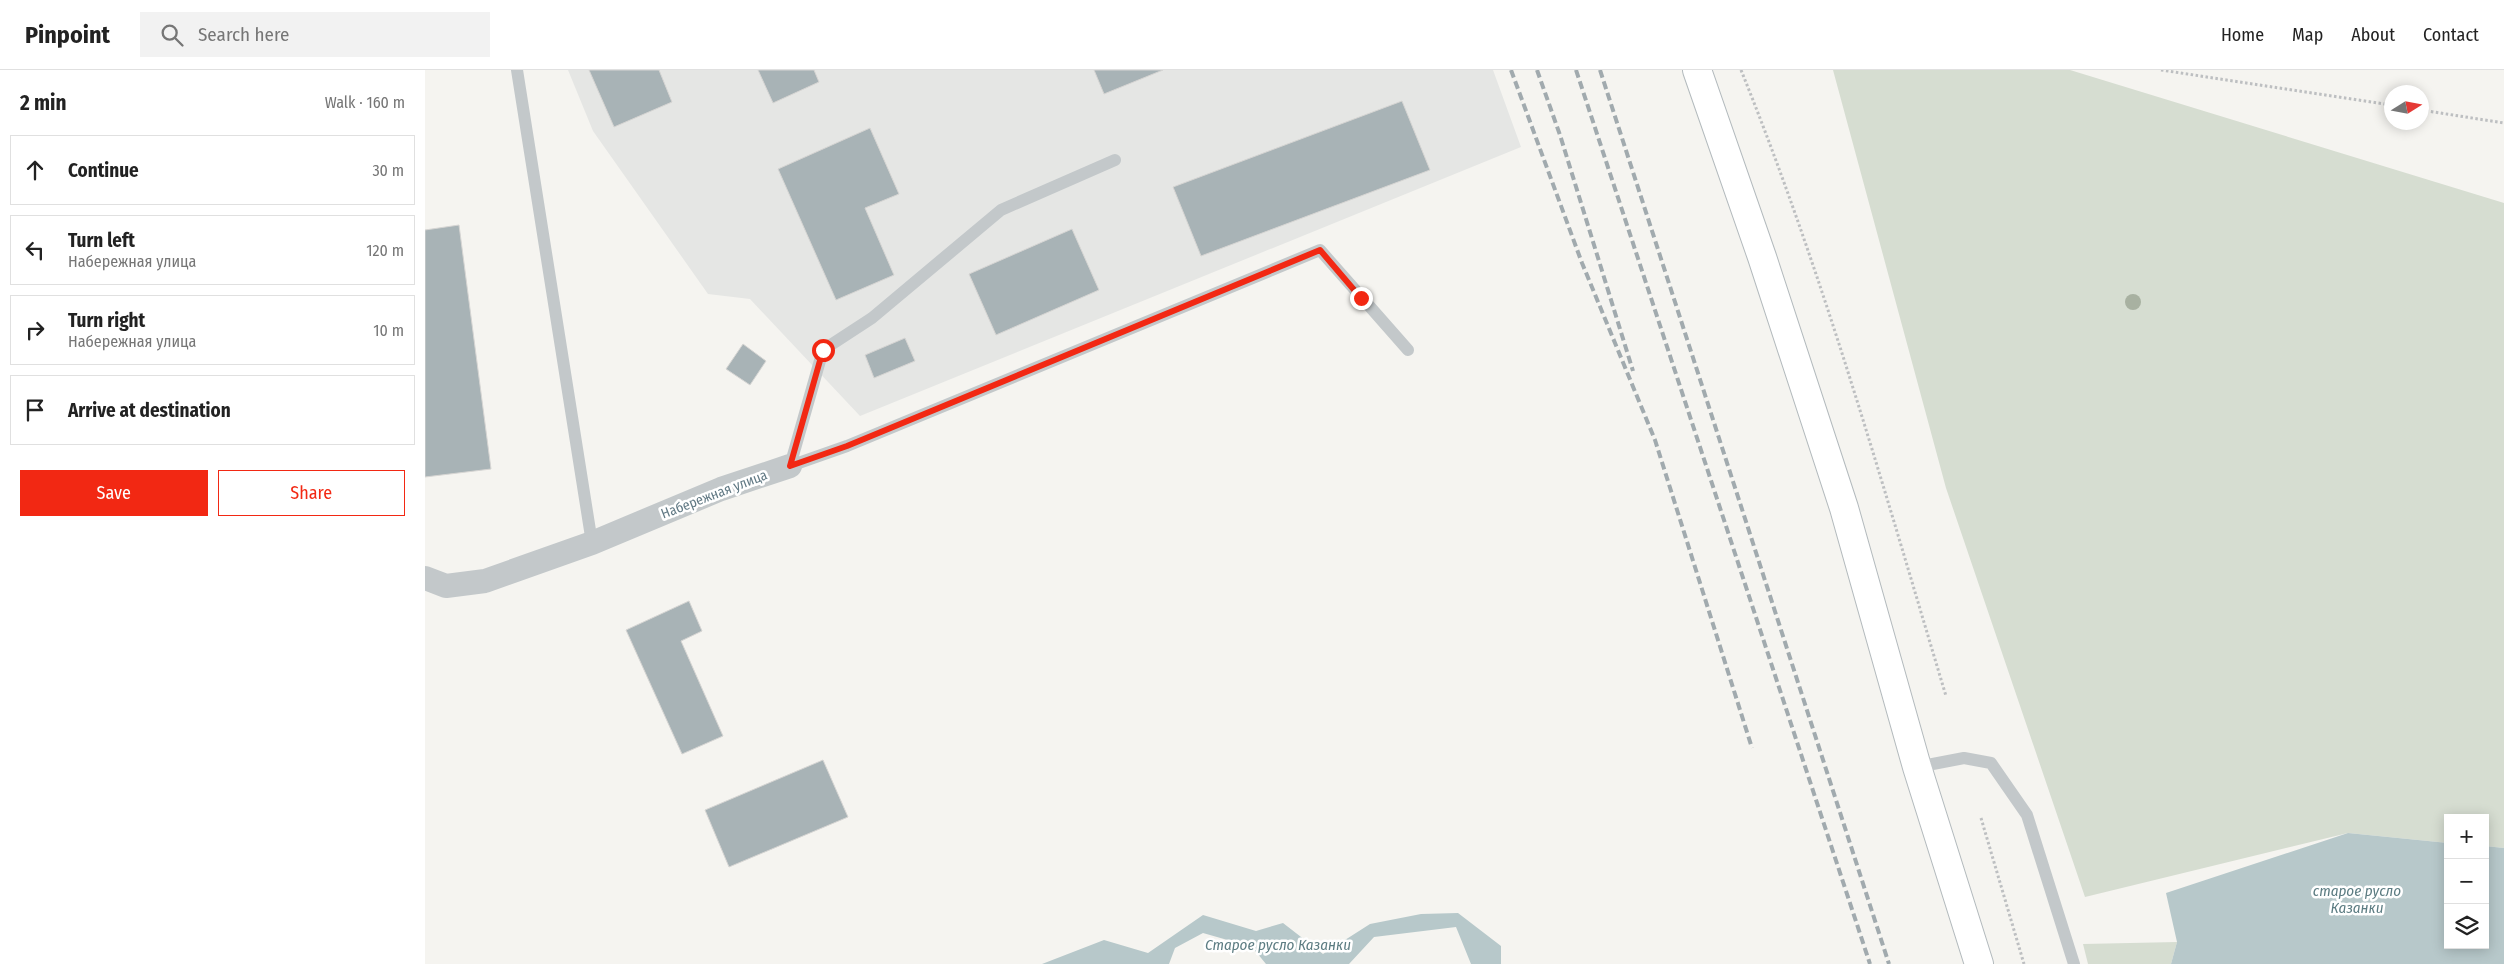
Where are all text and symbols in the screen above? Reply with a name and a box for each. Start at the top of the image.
search box [140,12,490,57]
text: Pinpoint [25,21,110,49]
icon: search [158,21,186,49]
text: Search here [198,23,289,46]
text: Home [2221,24,2264,46]
text: Map [2292,24,2323,46]
text: About [2351,24,2395,46]
text: Contact [2423,24,2479,46]
north arrow [2384,85,2429,130]
text: 2 min [20,90,67,116]
text: Walk · 160 m [325,93,405,112]
icon: ahead [21,156,49,184]
text: Continue [68,159,139,182]
text: 30 m [372,161,404,180]
text: Turn left [68,229,135,252]
icon: left [21,236,49,264]
text: 120 m [366,241,404,260]
text: Набережная улица [68,252,196,271]
route end [1350,287,1373,310]
text: Turn right [68,309,145,332]
icon: right [21,316,49,344]
text: 10 m [373,321,404,340]
text: Набережная улица [68,332,196,351]
route start [812,339,835,362]
icon: arrive [21,396,49,424]
text: Arrive at destination [68,399,231,422]
street label: Набережная улица [659,466,770,523]
button: Save [20,470,208,516]
button: Share [218,470,405,516]
map controls [2444,814,2489,949]
button: + [2444,814,2489,859]
button: − [2444,859,2489,904]
water label: старое русло Казанки [2313,882,2401,917]
button: layers [2444,904,2489,949]
water label: Старое русло Казанки [1205,936,1351,954]

